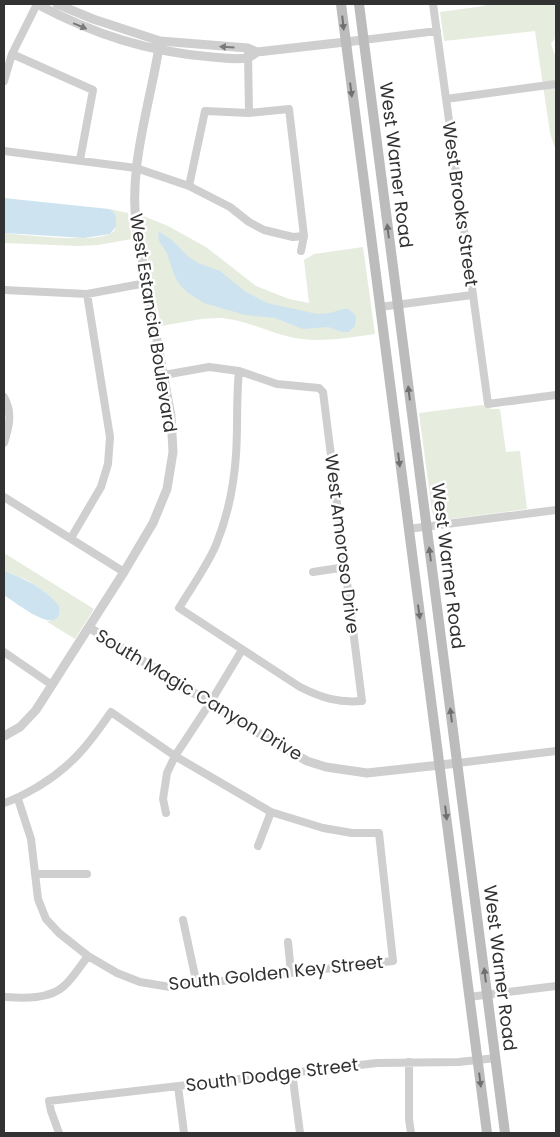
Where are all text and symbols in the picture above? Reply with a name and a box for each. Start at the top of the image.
one-way arrow [339,15,347,31]
one-way arrow [73,22,87,30]
one-way arrow [219,42,235,50]
street label: West Warner Road [374,81,419,249]
one-way arrow [347,82,355,98]
street label: West Brooks Street [437,120,484,288]
street label: West Estancia Boulevard [124,212,183,434]
one-way arrow [384,223,392,239]
one-way arrow [405,384,413,400]
one-way arrow [396,452,404,468]
street label: West Amoroso Drive [319,453,366,635]
street label: West Warner Road [426,482,471,650]
one-way arrow [426,545,434,561]
one-way arrow [416,604,424,620]
street label: South Magic Canyon Drive [91,623,307,766]
one-way arrow [447,706,455,722]
one-way arrow [442,806,450,822]
street label: West Warner Road [478,884,523,1052]
street label: South Golden Key Street [167,949,385,996]
one-way arrow [481,967,489,983]
street label: South Dodge Street [184,1052,360,1097]
one-way arrow [476,1072,484,1088]

